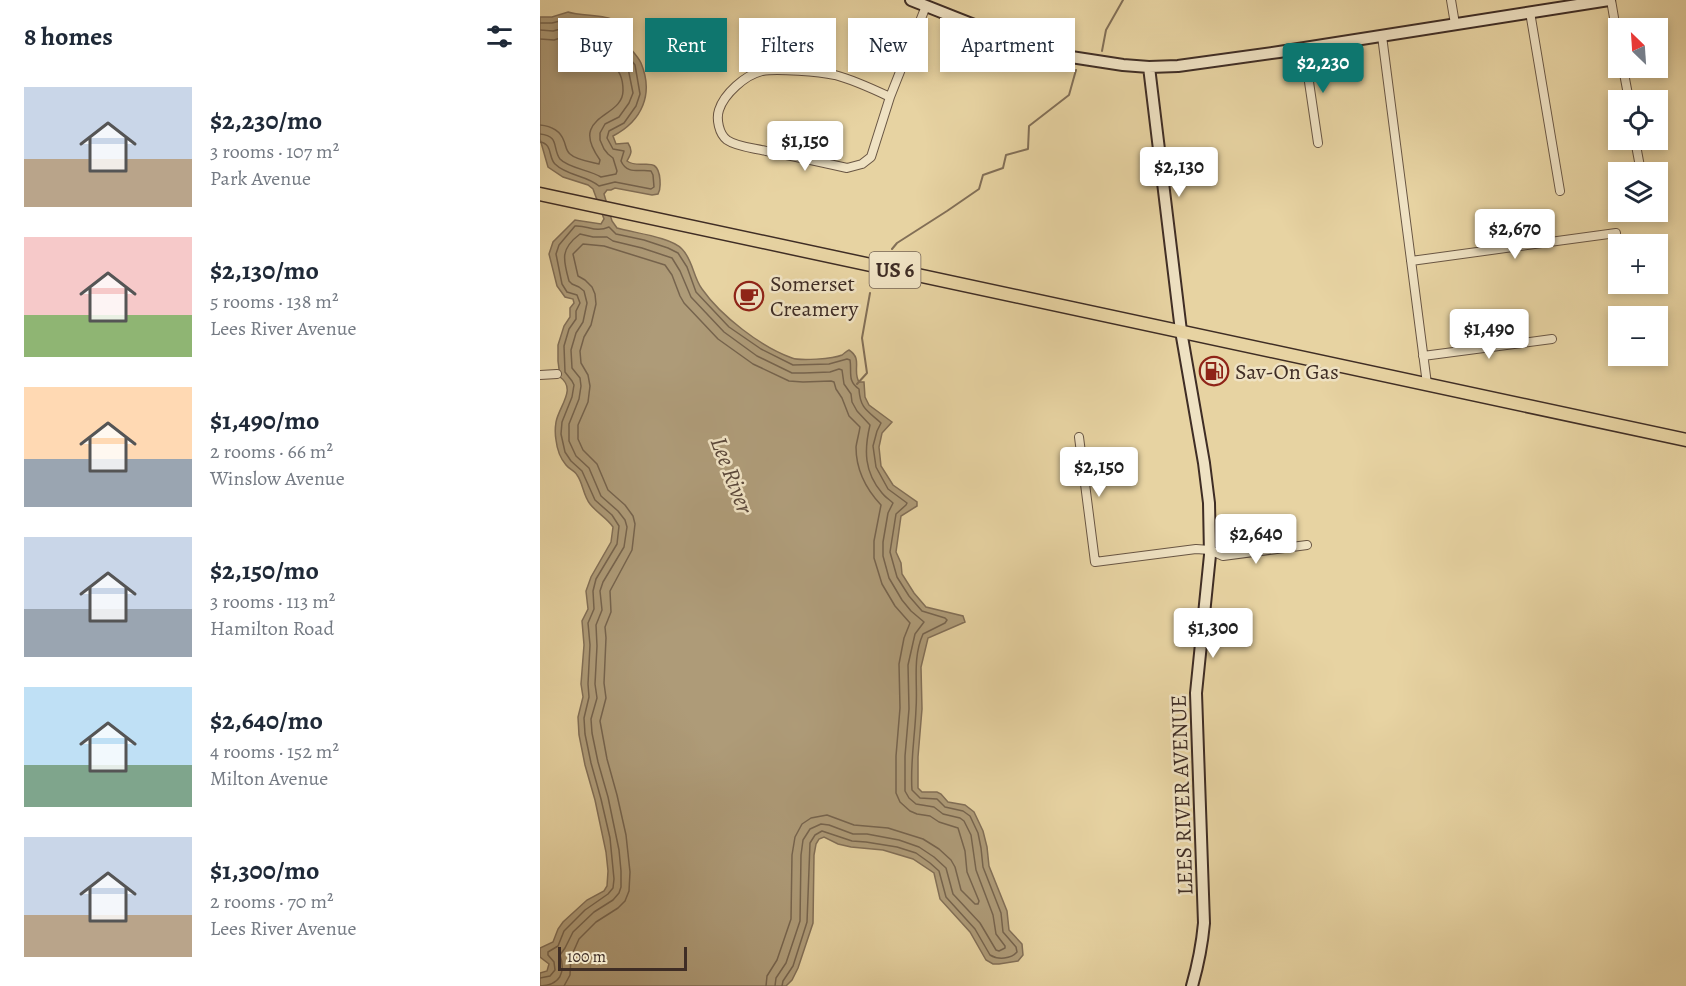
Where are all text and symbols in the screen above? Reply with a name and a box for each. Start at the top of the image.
chip: Buy [558,18,633,72]
chip: Rent [645,18,727,72]
chip: Filters [739,18,836,72]
chip: New [848,18,928,72]
chip: Apartment [940,18,1075,72]
north arrow [1608,18,1668,78]
map controls [1608,18,1668,366]
text: 8 homes [24,19,113,54]
icon: filters [483,20,516,53]
pin: $2,230 [1274,43,1372,94]
text: $2,230 [1297,49,1349,76]
button: locate [1608,90,1668,150]
text: $2,230/mo [210,103,322,138]
icon: home [72,111,144,183]
pin: $1,150 [756,121,854,172]
text: $1,150 [781,127,829,154]
text: 3 rooms · 107 m² [210,138,339,165]
pin: $2,130 [1130,147,1228,198]
text: $2,130 [1154,153,1204,180]
button: layers [1608,162,1668,222]
text: Park Avenue [210,165,311,192]
pin: $2,670 [1466,209,1564,260]
text: $2,670 [1489,215,1541,242]
button: + [1608,234,1668,294]
road number: US 6 [870,252,920,288]
text: $2,130/mo [210,253,319,288]
icon: home [72,261,144,333]
place label: Somerset Creamery [770,269,859,324]
cafe icon: Somerset Creamery [733,280,765,312]
text: 5 rooms · 138 m² [210,288,339,315]
button: − [1608,306,1668,366]
pin: $1,490 [1440,309,1538,360]
text: Lees River Avenue [210,315,356,342]
text: $1,490 [1464,315,1514,342]
fuel station icon: Sav-On Gas [1198,355,1230,387]
place label: Sav-On Gas [1235,357,1339,387]
text: $1,490/mo [210,403,320,438]
icon: home [72,411,144,483]
water label: Lee River [703,432,761,519]
text: 2 rooms · 66 m² [210,438,333,465]
pin: $2,150 [1050,447,1148,498]
text: $2,150 [1074,453,1124,480]
text: Winslow Avenue [210,465,345,492]
pin: $2,640 [1207,514,1305,565]
text: $2,640 [1229,520,1283,547]
text: $2,150/mo [210,553,319,588]
icon: home [72,561,144,633]
text: 3 rooms · 113 m² [210,588,335,615]
pin: $1,300 [1164,608,1262,659]
text: $1,300 [1188,614,1238,641]
text: Hamilton Road [210,615,334,642]
street label: LEES RIVER AVENUE [1164,694,1200,896]
text: $2,640/mo [210,703,323,738]
icon: home [72,711,144,783]
text: 4 rooms · 152 m² [210,738,339,765]
text: Milton Avenue [210,765,328,792]
text: $1,300/mo [210,853,320,888]
icon: home [72,861,144,933]
text: 2 rooms · 70 m² [210,888,334,915]
text: Lees River Avenue [210,915,356,942]
scale bar [558,944,687,972]
text: 100 m [567,946,606,968]

